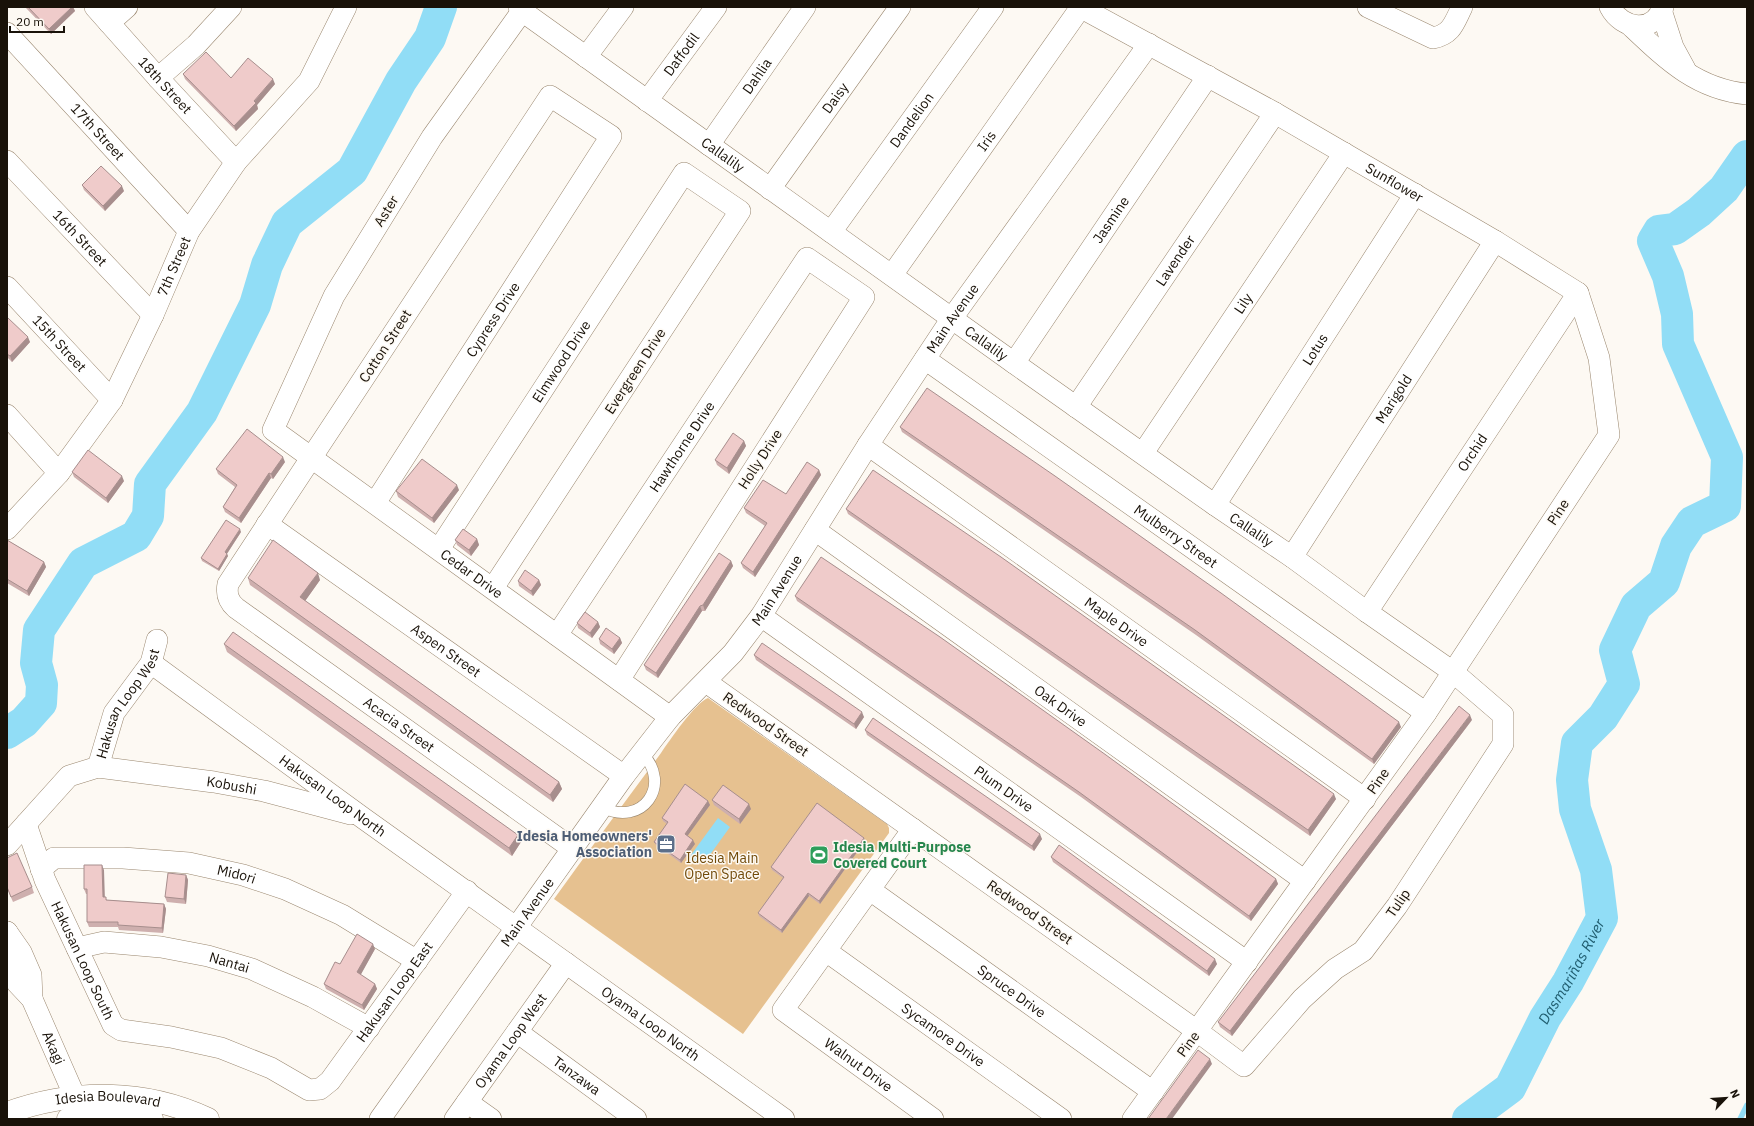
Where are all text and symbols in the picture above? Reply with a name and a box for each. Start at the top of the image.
scale bar [10,8,64,34]
text: 20 m [16,14,44,29]
street label: Daffodil [660,29,703,79]
street label: 18th Street [134,53,196,118]
street label: Dahlia [738,54,776,97]
street label: Daisy [818,79,852,117]
street label: Dandelion [886,89,938,151]
street label: 17th Street [67,99,129,164]
street label: Iris [973,127,1000,155]
street label: Callalily [698,133,748,176]
street label: Sunflower [1362,159,1426,206]
street label: Aster [370,192,402,230]
street label: Jasmine [1089,192,1133,247]
street label: 16th Street [49,206,111,270]
street label: Lavender [1152,231,1199,289]
street label: 7th Street [153,234,195,299]
street label: Cypress Drive [462,278,524,361]
street label: Main Avenue [922,280,983,356]
street label: Lily [1230,290,1257,317]
street label: Cotton Street [355,306,415,386]
street label: 15th Street [29,311,90,376]
street label: Elmwood Drive [528,317,595,406]
street label: Callalily [961,322,1012,365]
street label: Evergreen Drive [600,324,670,417]
street label: Lotus [1298,330,1332,369]
street label: Marigold [1371,371,1416,427]
street label: Hawthorne Drive [645,397,719,496]
street label: Holly Drive [734,425,786,492]
street label: Orchid [1453,430,1491,475]
street label: Pine [1543,495,1573,528]
street label: Mulberry Street [1130,500,1221,572]
street label: Callalily [1226,508,1277,551]
street label: Cedar Drive [437,545,507,602]
street label: Main Avenue [748,551,806,630]
street label: Maple Drive [1081,593,1152,651]
street label: Aspen Street [408,619,484,681]
street label: Hakusan Loop West [92,647,163,761]
street label: Oak Drive [1031,681,1091,731]
street label: Redwood Street [720,688,812,760]
street label: Acacia Street [360,693,438,756]
street label: Hakusan Loop North [276,751,390,841]
street label: Plum Drive [971,762,1037,816]
street label: Pine [1363,764,1393,797]
street label: Kobushi [205,772,258,799]
place label: Idesia Homeowners' Association [517,827,652,861]
office icon: Idesia Homeowners' Association [655,833,677,855]
place label: Idesia Multi-Purpose Covered Court [833,838,971,872]
sports icon: Idesia Multi-Purpose Covered Court [808,844,830,866]
park label: Idesia Main Open Space [684,849,760,883]
street label: Midori [215,861,258,888]
street label: Main Avenue [497,874,558,950]
street label: Redwood Street [984,876,1076,948]
street label: Tulip [1382,885,1414,921]
street label: Hakusan Loop South [47,898,118,1023]
water label: Dasmariñas River [1534,915,1609,1027]
street label: Hakusan Loop East [352,938,437,1046]
street label: Nantai [207,948,252,977]
street label: Spruce Drive [974,961,1050,1022]
street label: Oyama Loop North [598,982,703,1065]
street label: Oyama Loop West [471,990,551,1092]
street label: Sycamore Drive [898,999,989,1071]
street label: Pine [1173,1027,1204,1060]
street label: Akagi [38,1028,69,1067]
street label: Walnut Drive [821,1034,896,1096]
street label: Tanzawa [549,1052,604,1099]
north arrow [1706,1078,1746,1118]
street label: Idesia Boulevard [54,1087,163,1111]
text: N [1727,1087,1743,1100]

